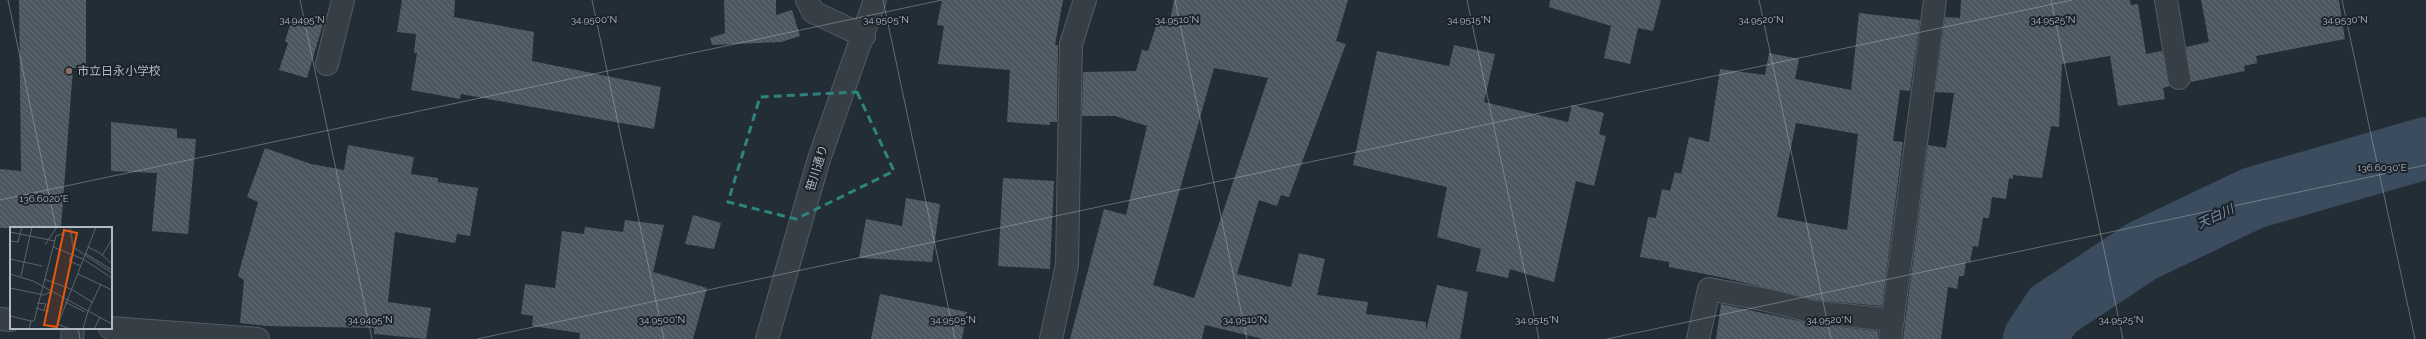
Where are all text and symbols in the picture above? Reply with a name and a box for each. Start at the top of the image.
text: 34.9495°N [279,14,325,25]
text: 34.9500°N [571,14,617,25]
text: 34.9505°N [863,14,909,25]
text: 34.9510°N [1155,14,1199,25]
text: 34.9515°N [1447,14,1491,25]
text: 34.9520°N [1738,14,1784,25]
text: 34.9525°N [2030,14,2076,25]
text: 34.9530°N [2322,14,2368,25]
place label: 市立日永小学校 [77,64,161,78]
marker: 市立日永小学校 [64,66,74,76]
street label: 笹川通り [803,143,831,193]
text: 136.6030°E [2357,162,2407,173]
text: 136.6020°E [19,193,69,204]
water label: 天白川 [2194,201,2238,231]
inset map [10,227,112,329]
text: 34.9495°N [347,314,393,325]
text: 34.9500°N [639,314,685,325]
text: 34.9505°N [930,314,976,325]
text: 34.9510°N [1223,314,1267,325]
text: 34.9515°N [1515,314,1559,325]
text: 34.9520°N [1806,314,1852,325]
text: 34.9525°N [2098,314,2144,325]

